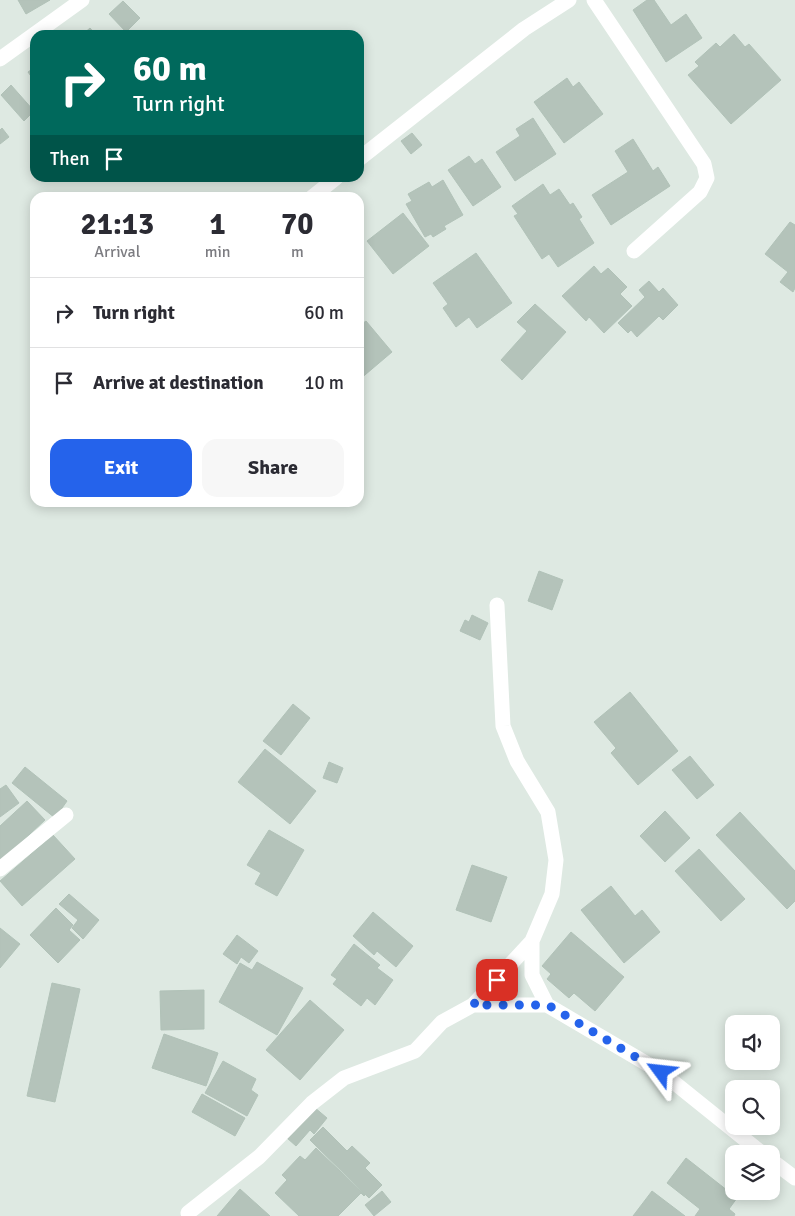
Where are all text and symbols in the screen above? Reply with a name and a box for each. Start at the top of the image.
text: 60 m [133,47,207,90]
icon: right [50,50,115,115]
text: Turn right [133,90,225,117]
icon: arrive [100,145,128,173]
text: Then [50,147,90,171]
text: 21:13 [81,206,154,243]
text: 1 [210,206,226,243]
text: 70 [281,206,313,243]
text: Arrival [94,242,140,262]
text: min [205,242,231,262]
text: m [291,242,304,262]
icon: right [50,299,78,327]
text: Turn right [93,301,175,325]
text: 60 m [304,301,344,325]
icon: arrive [50,369,78,397]
text: Arrive at destination [93,371,264,395]
text: 10 m [304,371,344,395]
button: Exit [50,439,192,497]
button: Share [202,439,344,497]
pin [476,959,518,1001]
icon: arrive [483,966,511,994]
map controls [725,1015,780,1200]
button: sound [725,1015,780,1070]
position arrow [634,1045,686,1097]
button: search [725,1080,780,1135]
button: layers [725,1145,780,1200]

